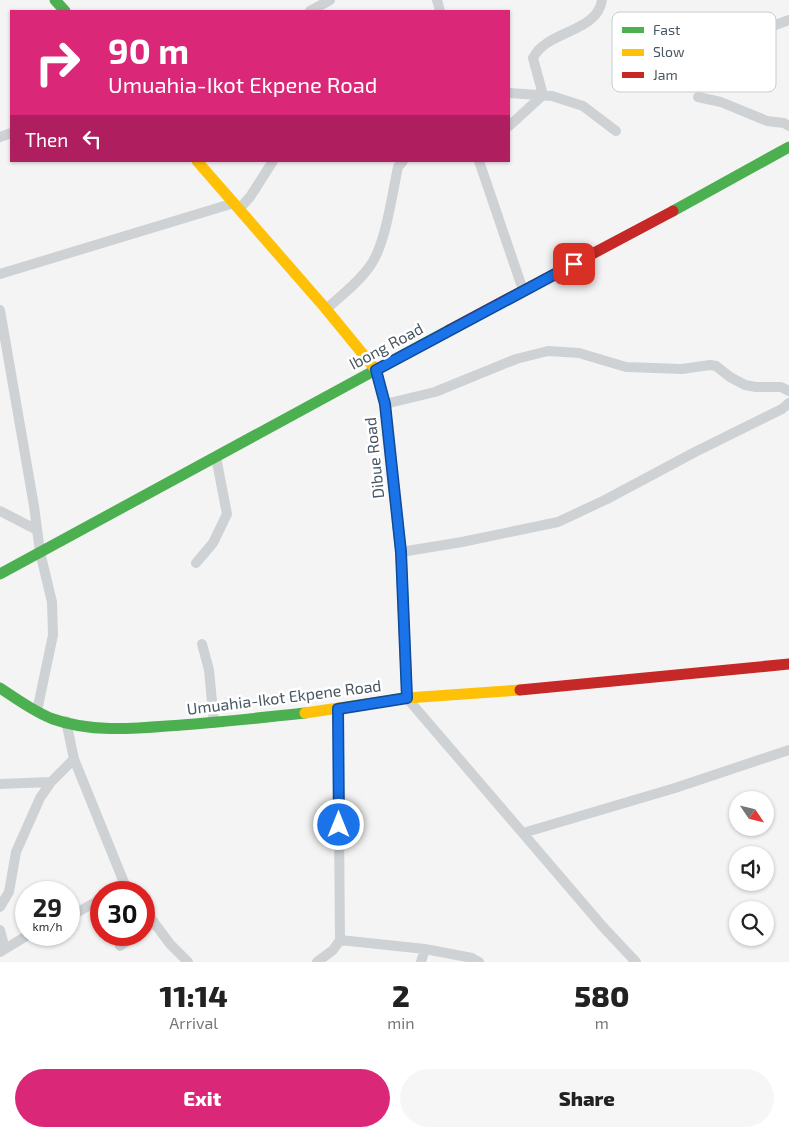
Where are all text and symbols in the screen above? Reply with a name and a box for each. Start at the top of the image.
legend [612,12,776,92]
text: Fast [653,21,680,38]
text: 90 m [108,29,189,71]
icon: right [25,30,90,95]
text: Slow [653,43,685,60]
text: Jam [653,66,678,83]
text: Umuahia-Ikot Ekpene Road [108,71,377,97]
icon: left [78,125,106,153]
text: Then [25,128,68,151]
pin [553,243,595,285]
icon: arrive [560,250,588,278]
street label: Ibong Road [346,318,426,373]
street label: Dibue Road [360,416,387,500]
street label: Umuahia-Ikot Ekpene Road [186,675,382,718]
north arrow [729,791,774,836]
map controls [729,791,774,946]
position arrow [312,798,364,850]
button: sound [729,846,774,891]
speed limit sign: 30 [90,881,155,946]
text: 29 [33,892,62,922]
button: search [729,901,774,946]
text: km/h [33,919,62,933]
text: 11:14 [160,977,228,1013]
text: 2 [392,977,410,1013]
text: 580 [574,977,629,1013]
text: Arrival [169,1013,218,1032]
text: min [387,1013,415,1032]
text: m [595,1013,609,1032]
button: Exit [15,1069,390,1127]
button: Share [400,1069,774,1127]

